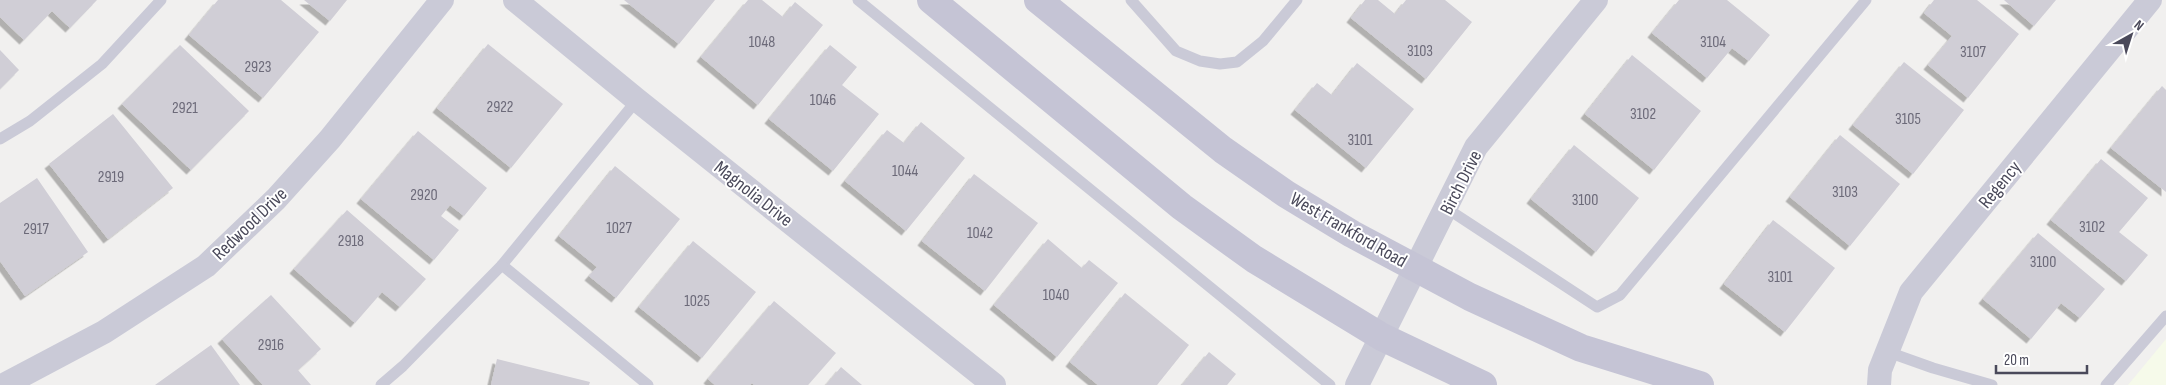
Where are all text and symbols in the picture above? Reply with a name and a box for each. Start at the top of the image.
north arrow [2106,10,2156,60]
text: N [2131,16,2147,34]
house number: 1048 [749,33,775,52]
house number: 3104 [1700,33,1726,52]
house number: 3103 [1407,42,1433,61]
house number: 3107 [1960,43,1987,62]
house number: 2923 [244,58,272,77]
house number: 1046 [810,91,836,110]
house number: 2922 [487,98,513,117]
house number: 2921 [172,99,198,118]
house number: 3102 [1630,105,1656,124]
house number: 3105 [1895,110,1921,129]
house number: 3101 [1347,131,1373,150]
street label: Birch Drive [1435,147,1487,219]
street label: Magnolia Drive [709,156,797,232]
street label: Regency [1974,156,2027,213]
house number: 1044 [892,162,918,181]
house number: 2919 [98,168,124,187]
street label: Redwood Drive [208,183,292,265]
house number: 3103 [1832,183,1858,202]
house number: 2920 [410,186,438,205]
street label: West Frankford Road [1286,188,1411,273]
house number: 3100 [1572,191,1598,210]
house number: 3102 [2079,218,2105,237]
house number: 1027 [606,219,632,238]
house number: 2917 [23,220,49,239]
house number: 1042 [967,224,993,243]
house number: 2918 [338,232,364,251]
house number: 3100 [2030,253,2056,272]
house number: 3101 [1767,268,1793,287]
house number: 1040 [1043,286,1069,305]
house number: 1025 [684,292,710,311]
house number: 2916 [258,336,284,355]
scale bar [1996,342,2087,374]
text: 20 m [2004,351,2029,370]

